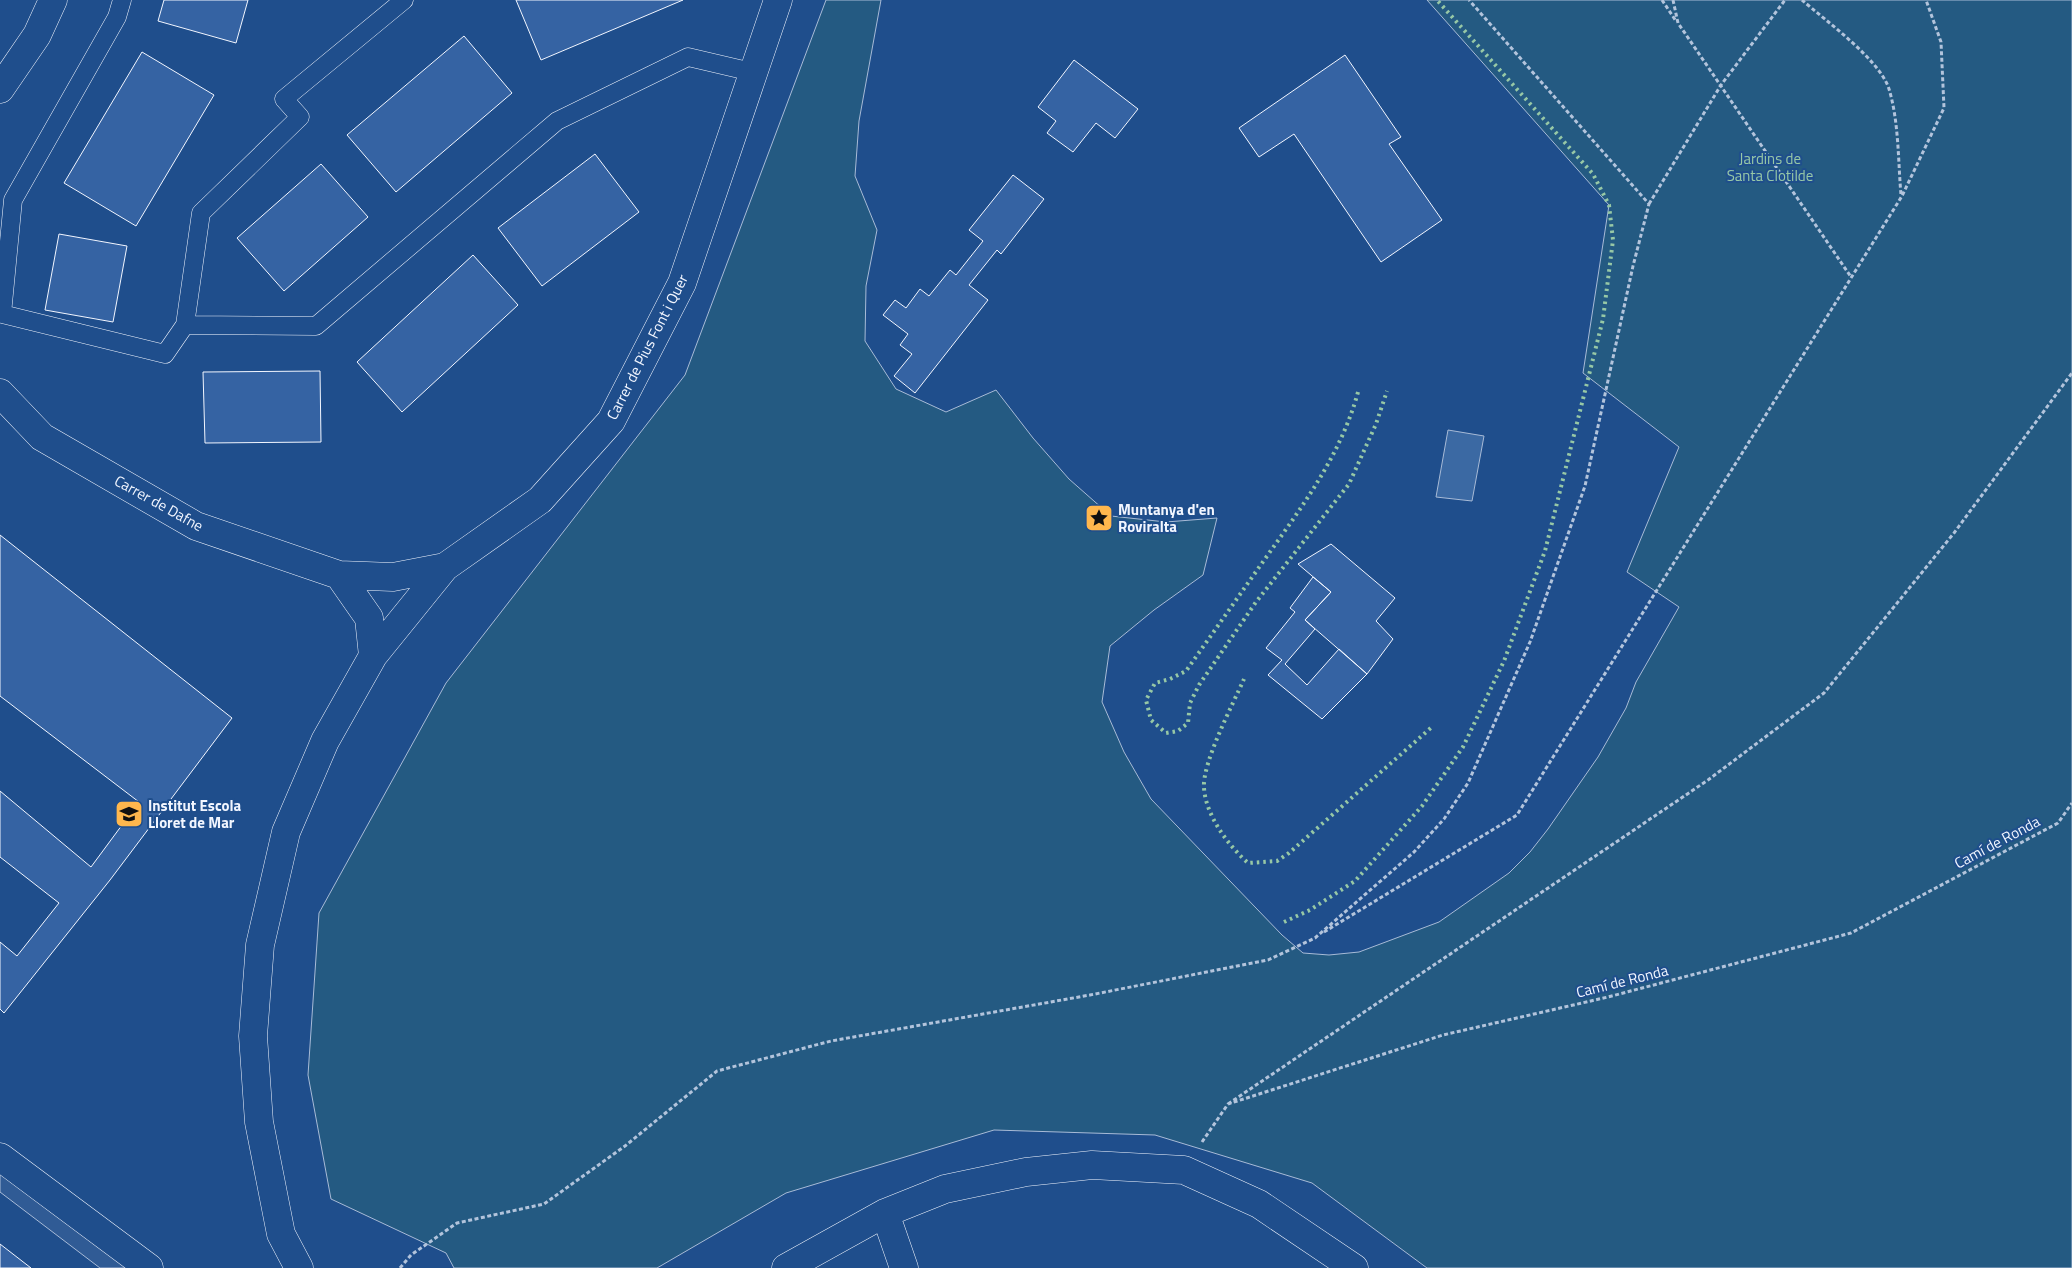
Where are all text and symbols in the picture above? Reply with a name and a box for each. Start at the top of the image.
park label: Jardins de Santa Clotilde [1727,147,1813,187]
street label: Carrer de Pius Font i Quer [600,270,694,424]
street label: Carrer de Dafne [110,469,208,537]
place label: Muntanya d'en Roviralta [1118,498,1215,538]
place icon: Muntanya d'en Roviralta [1084,503,1114,533]
place label: Institut Escola Lloret de Mar [148,794,242,834]
school or university icon: Institut Escola Lloret de Mar [114,799,144,829]
street label: Camí de Ronda [1950,810,2044,874]
street label: Camí de Ronda [1574,958,1671,1004]

